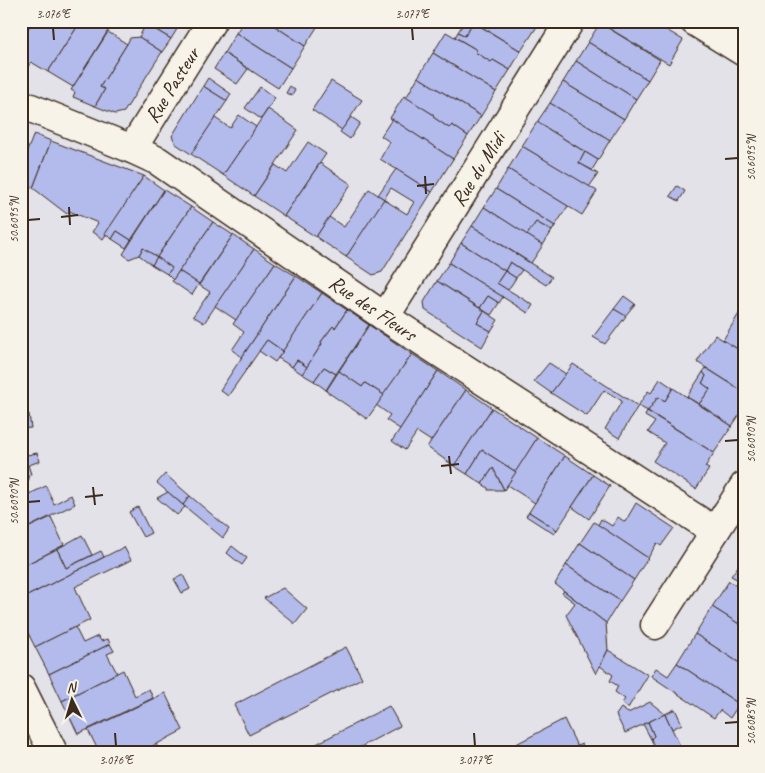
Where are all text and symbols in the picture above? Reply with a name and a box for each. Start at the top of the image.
text: 3.076°E [36,6,72,22]
text: 3.077°E [395,6,431,22]
street label: Rue Pasteur [139,41,206,128]
street label: Rue du Midi [445,124,513,211]
text: 50.6095°N [743,134,759,181]
text: 50.6095°N [6,196,22,243]
street label: Rue des Fleurs [324,269,423,348]
text: 50.6090°N [743,416,759,463]
text: 50.6090°N [6,478,22,525]
north arrow [48,676,98,726]
text: N [66,678,78,696]
text: 50.6085°N [743,698,759,745]
text: 3.076°E [99,752,135,768]
text: 3.077°E [458,752,494,768]

